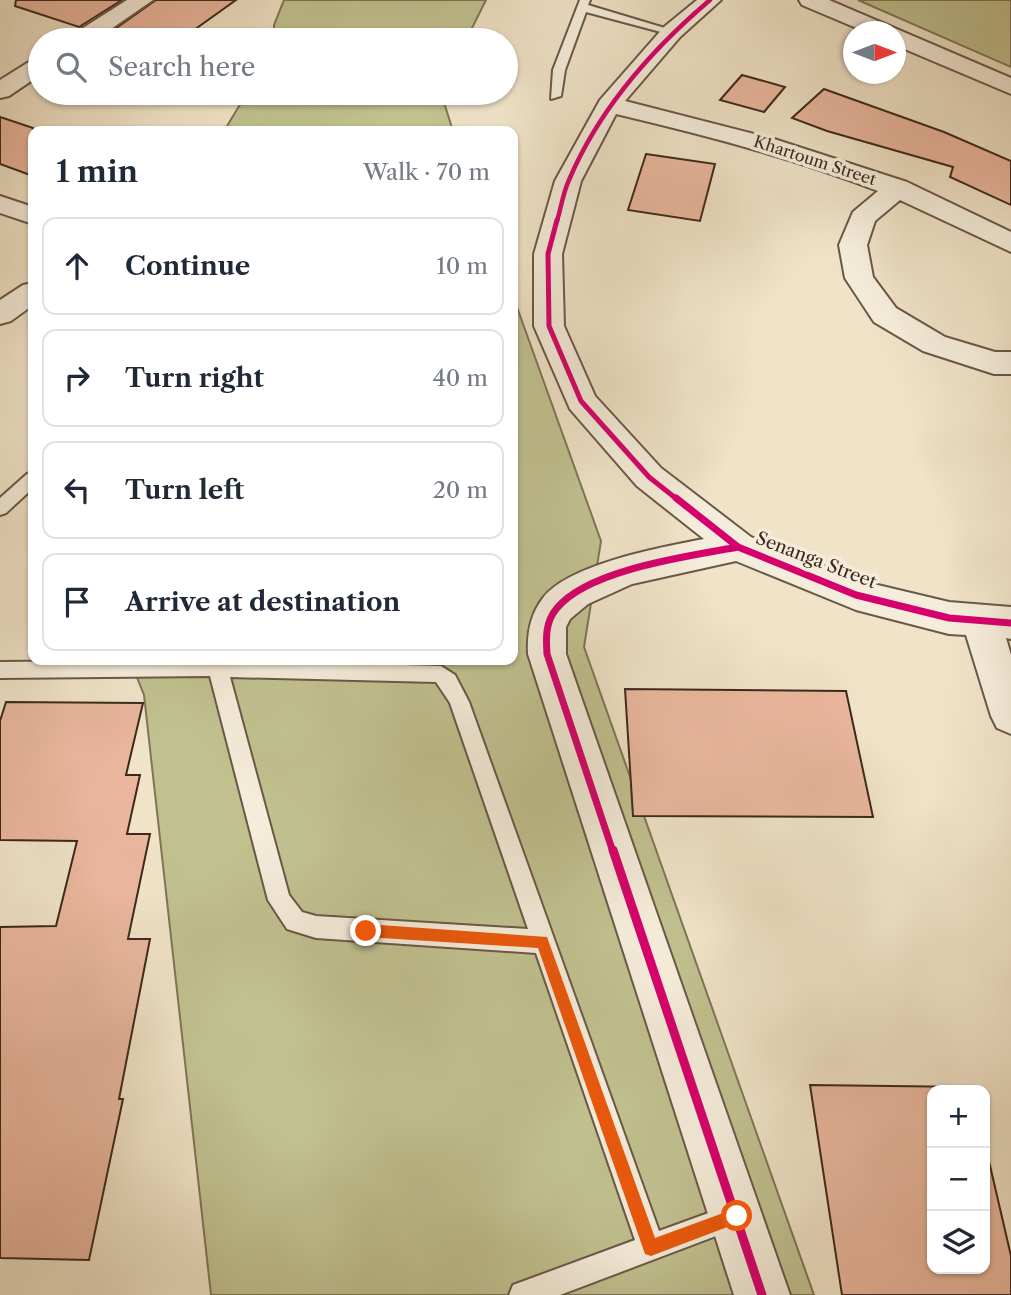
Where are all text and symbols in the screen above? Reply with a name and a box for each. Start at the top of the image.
north arrow [843,21,906,84]
search box [28,28,518,105]
icon: search [52,48,90,86]
text: Search here [108,51,255,83]
street label: Khartoum Street [751,131,879,189]
text: 1 min [56,153,138,190]
text: Walk · 70 m [363,158,490,186]
icon: ahead [58,247,96,285]
text: Continue [125,250,250,282]
text: 10 m [436,252,488,280]
icon: right [58,359,96,397]
text: Turn right [125,362,264,394]
text: 40 m [433,364,488,392]
icon: left [58,471,96,509]
text: Turn left [125,474,244,506]
text: 20 m [433,476,488,504]
street label: Senanga Street [753,527,880,593]
icon: arrive [58,583,96,621]
text: Arrive at destination [125,586,400,618]
route end [350,915,381,946]
map controls [927,1085,990,1274]
button: + [927,1085,990,1148]
button: − [927,1148,990,1211]
route start [721,1200,752,1231]
button: layers [927,1211,990,1274]

